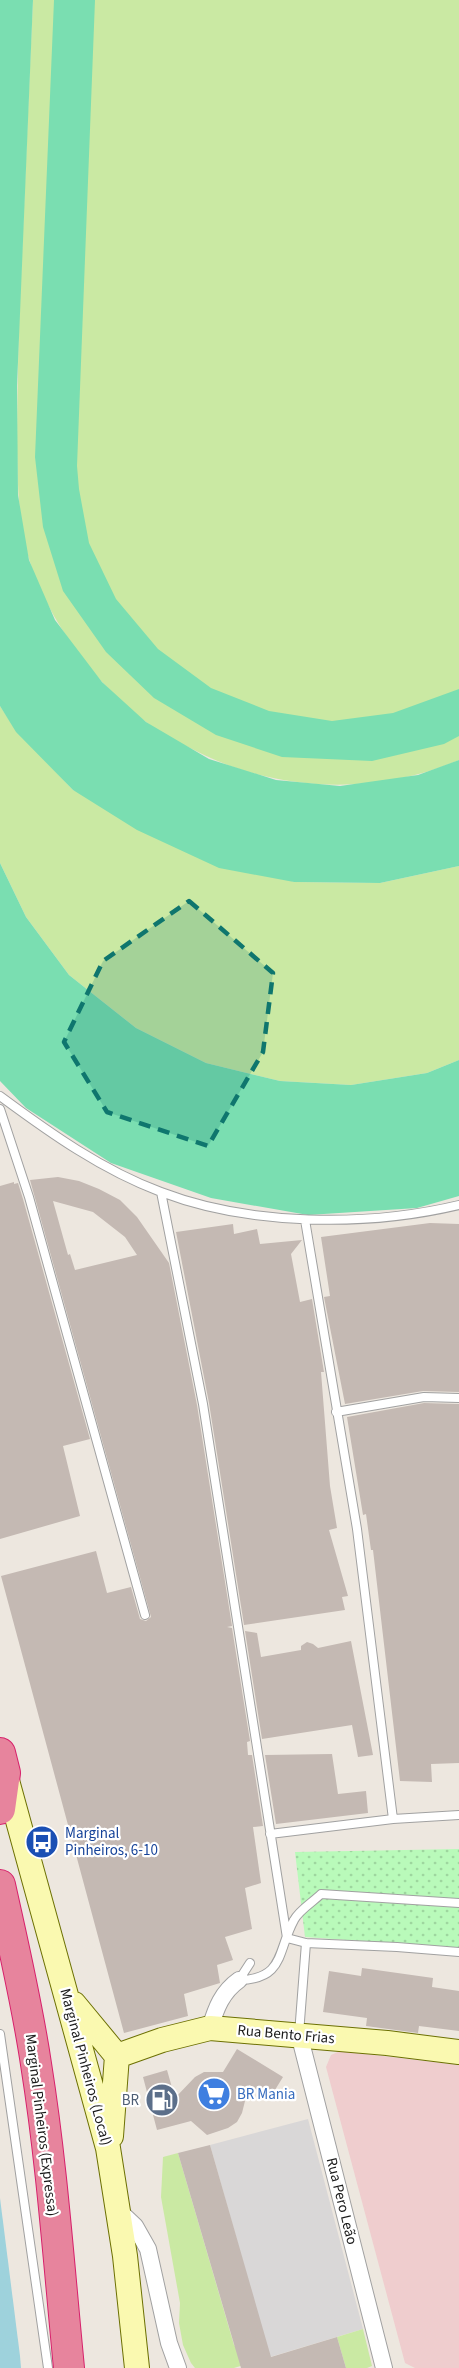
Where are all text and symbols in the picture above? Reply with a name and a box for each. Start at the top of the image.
place label: Marginal Pinheiros, 6-10 [65,1823,158,1861]
bus stop icon: Marginal Pinheiros, 6-10 [24,1824,60,1860]
street label: Marginal Pinheiros (Local) [54,1986,117,2148]
street label: Rua Bento Frias [236,2020,335,2049]
street label: Marginal Pinheiros (Expressa) [20,2033,63,2217]
supermarket icon: BR Mania [196,2076,232,2112]
fuel station icon: BR [144,2082,180,2118]
place label: BR Mania [237,2084,295,2105]
place label: BR [122,2090,139,2111]
street label: Rua Pero Leão [321,2155,362,2247]

